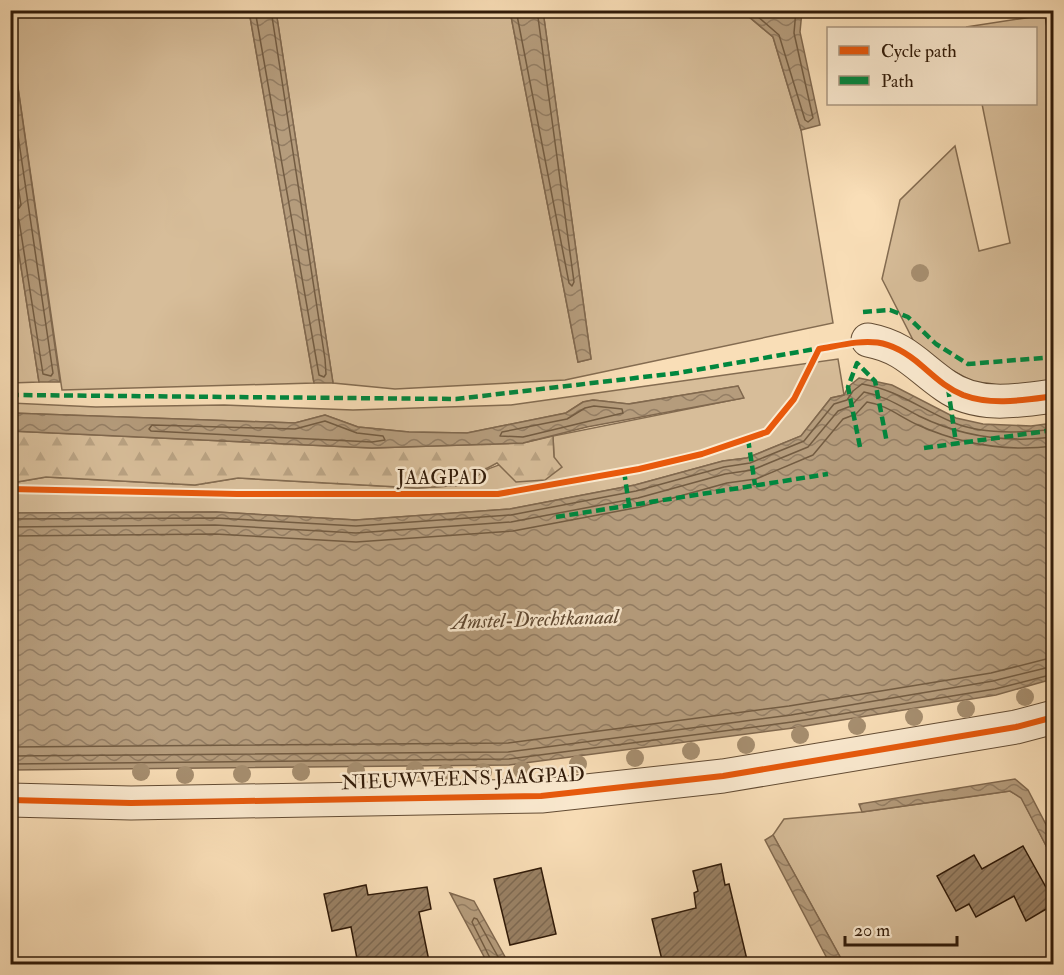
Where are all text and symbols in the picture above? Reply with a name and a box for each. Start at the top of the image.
legend [827,27,1037,105]
text: Cycle path [881,40,957,63]
text: Path [881,70,914,93]
street label: JAAGPAD [396,465,487,490]
water label: Amstel-Drechtkanaal [449,603,621,636]
street label: NIEUWVEENS JAAGPAD [341,762,585,795]
scale bar [845,909,958,947]
text: 20 m [854,919,890,942]

